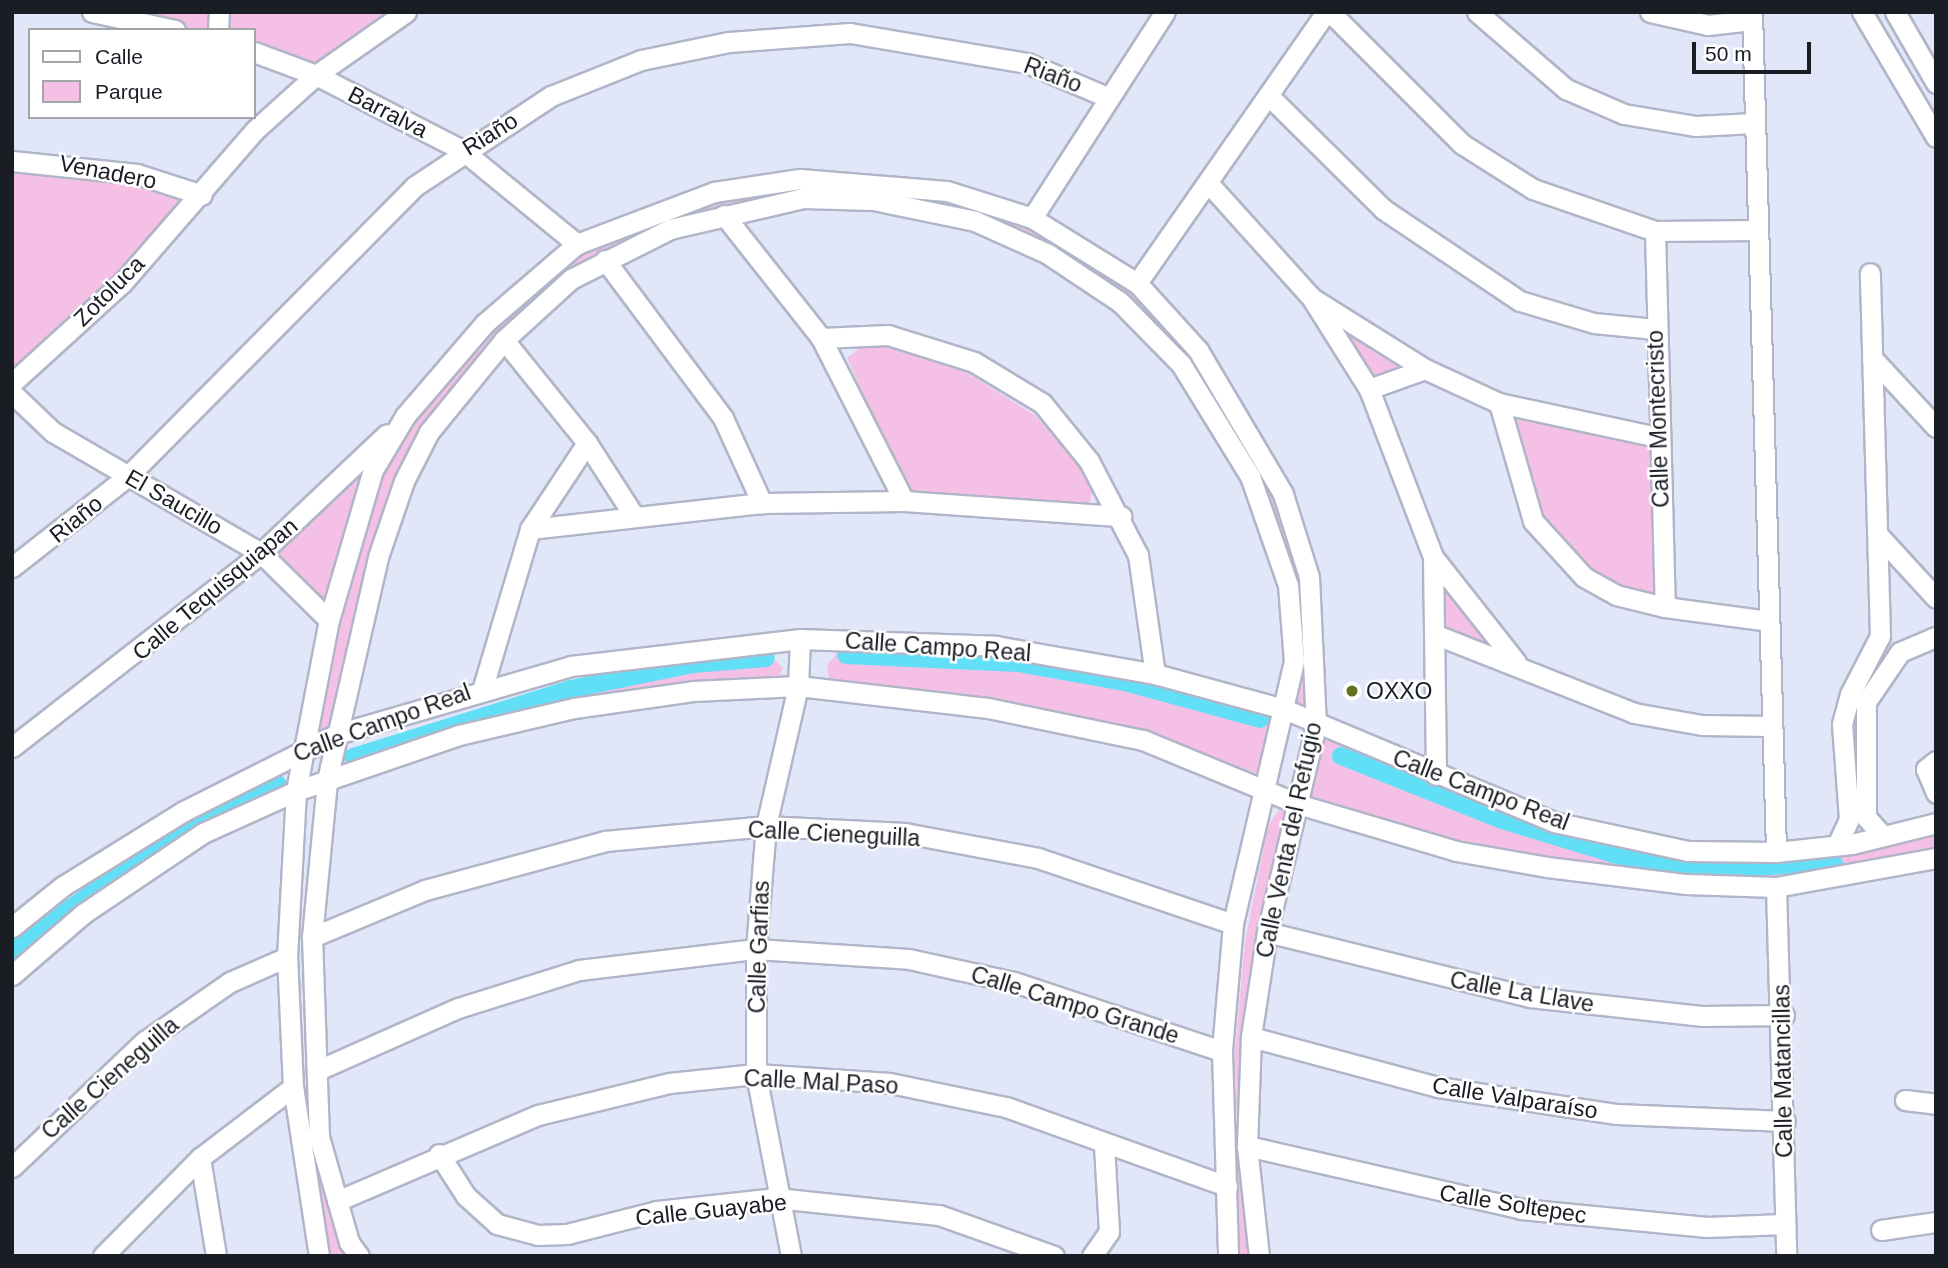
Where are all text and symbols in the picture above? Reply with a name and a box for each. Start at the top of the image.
legend [28,28,256,119]
scale bar [1696,28,1815,72]
text: 50 m [1705,42,1752,65]
text: Calle [95,45,143,68]
street label: Riaño [1020,51,1086,99]
text: Parque [95,80,163,103]
street label: Barralva [344,80,432,144]
street label: Riaño [457,106,523,162]
street label: Venadero [57,149,159,195]
street label: Zotoluca [68,250,150,332]
street label: Calle Montecristo [1641,330,1675,508]
street label: El Saucillo [121,463,227,541]
street label: Riaño [44,489,108,549]
street label: Calle Tequisquiapan [127,512,303,666]
street label: Calle Campo Real [844,627,1032,667]
place label: OXXO [1366,677,1432,705]
street label: Calle Campo Real [290,678,474,768]
marker: OXXO [1344,683,1360,699]
street label: Calle Venta del Refugio [1251,720,1327,960]
street label: Calle Campo Real [1389,744,1573,836]
street label: Calle Cieneguilla [747,816,921,852]
street label: Calle Garfias [743,880,775,1014]
street label: Calle Campo Grande [968,960,1182,1050]
street label: Calle La Llave [1448,966,1596,1018]
street label: Calle Matancillas [1768,984,1798,1158]
street label: Calle Cieneguilla [36,1011,184,1145]
street label: Calle Mal Paso [743,1064,899,1100]
street label: Calle Valparaíso [1430,1071,1600,1125]
street label: Calle Soltepec [1438,1179,1588,1229]
street label: Calle Guayabe [634,1188,788,1232]

